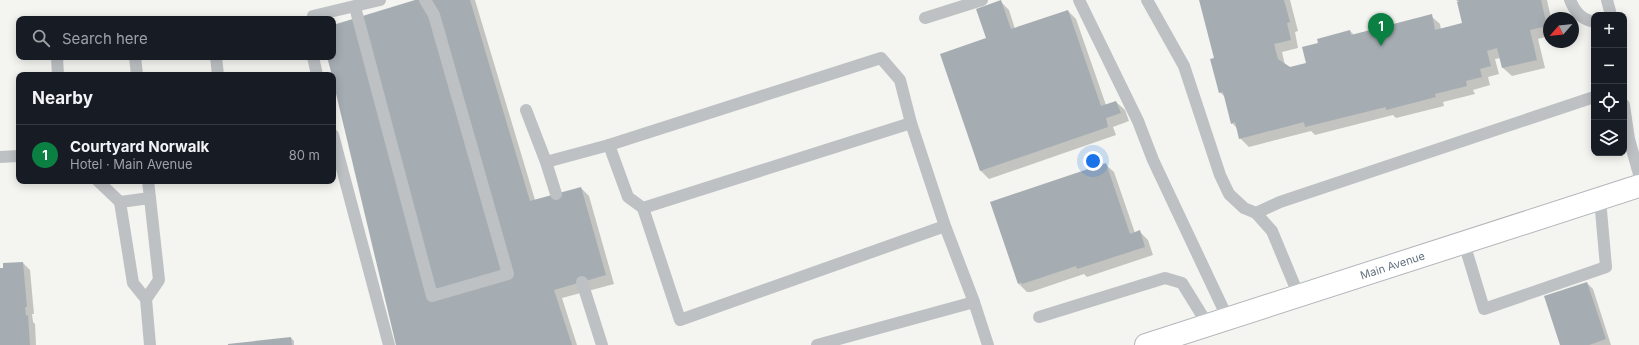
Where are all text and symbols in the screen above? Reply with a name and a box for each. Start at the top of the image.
north arrow [1543,12,1579,48]
map controls [1591,12,1627,156]
button: + [1591,12,1627,48]
pin: 1 [1368,13,1394,46]
search box [16,16,336,60]
icon: search [30,27,52,49]
text: Search here [62,29,148,48]
button: − [1591,48,1627,84]
button: locate [1591,84,1627,120]
text: Nearby [32,88,93,108]
button: layers [1591,120,1627,156]
text: Courtyard Norwalk [70,137,209,156]
text: 1 [42,147,48,163]
text: 80 m [289,147,320,163]
your location [1083,151,1103,171]
text: Hotel · Main Avenue [70,156,193,172]
street label: Main Avenue [1358,249,1427,282]

